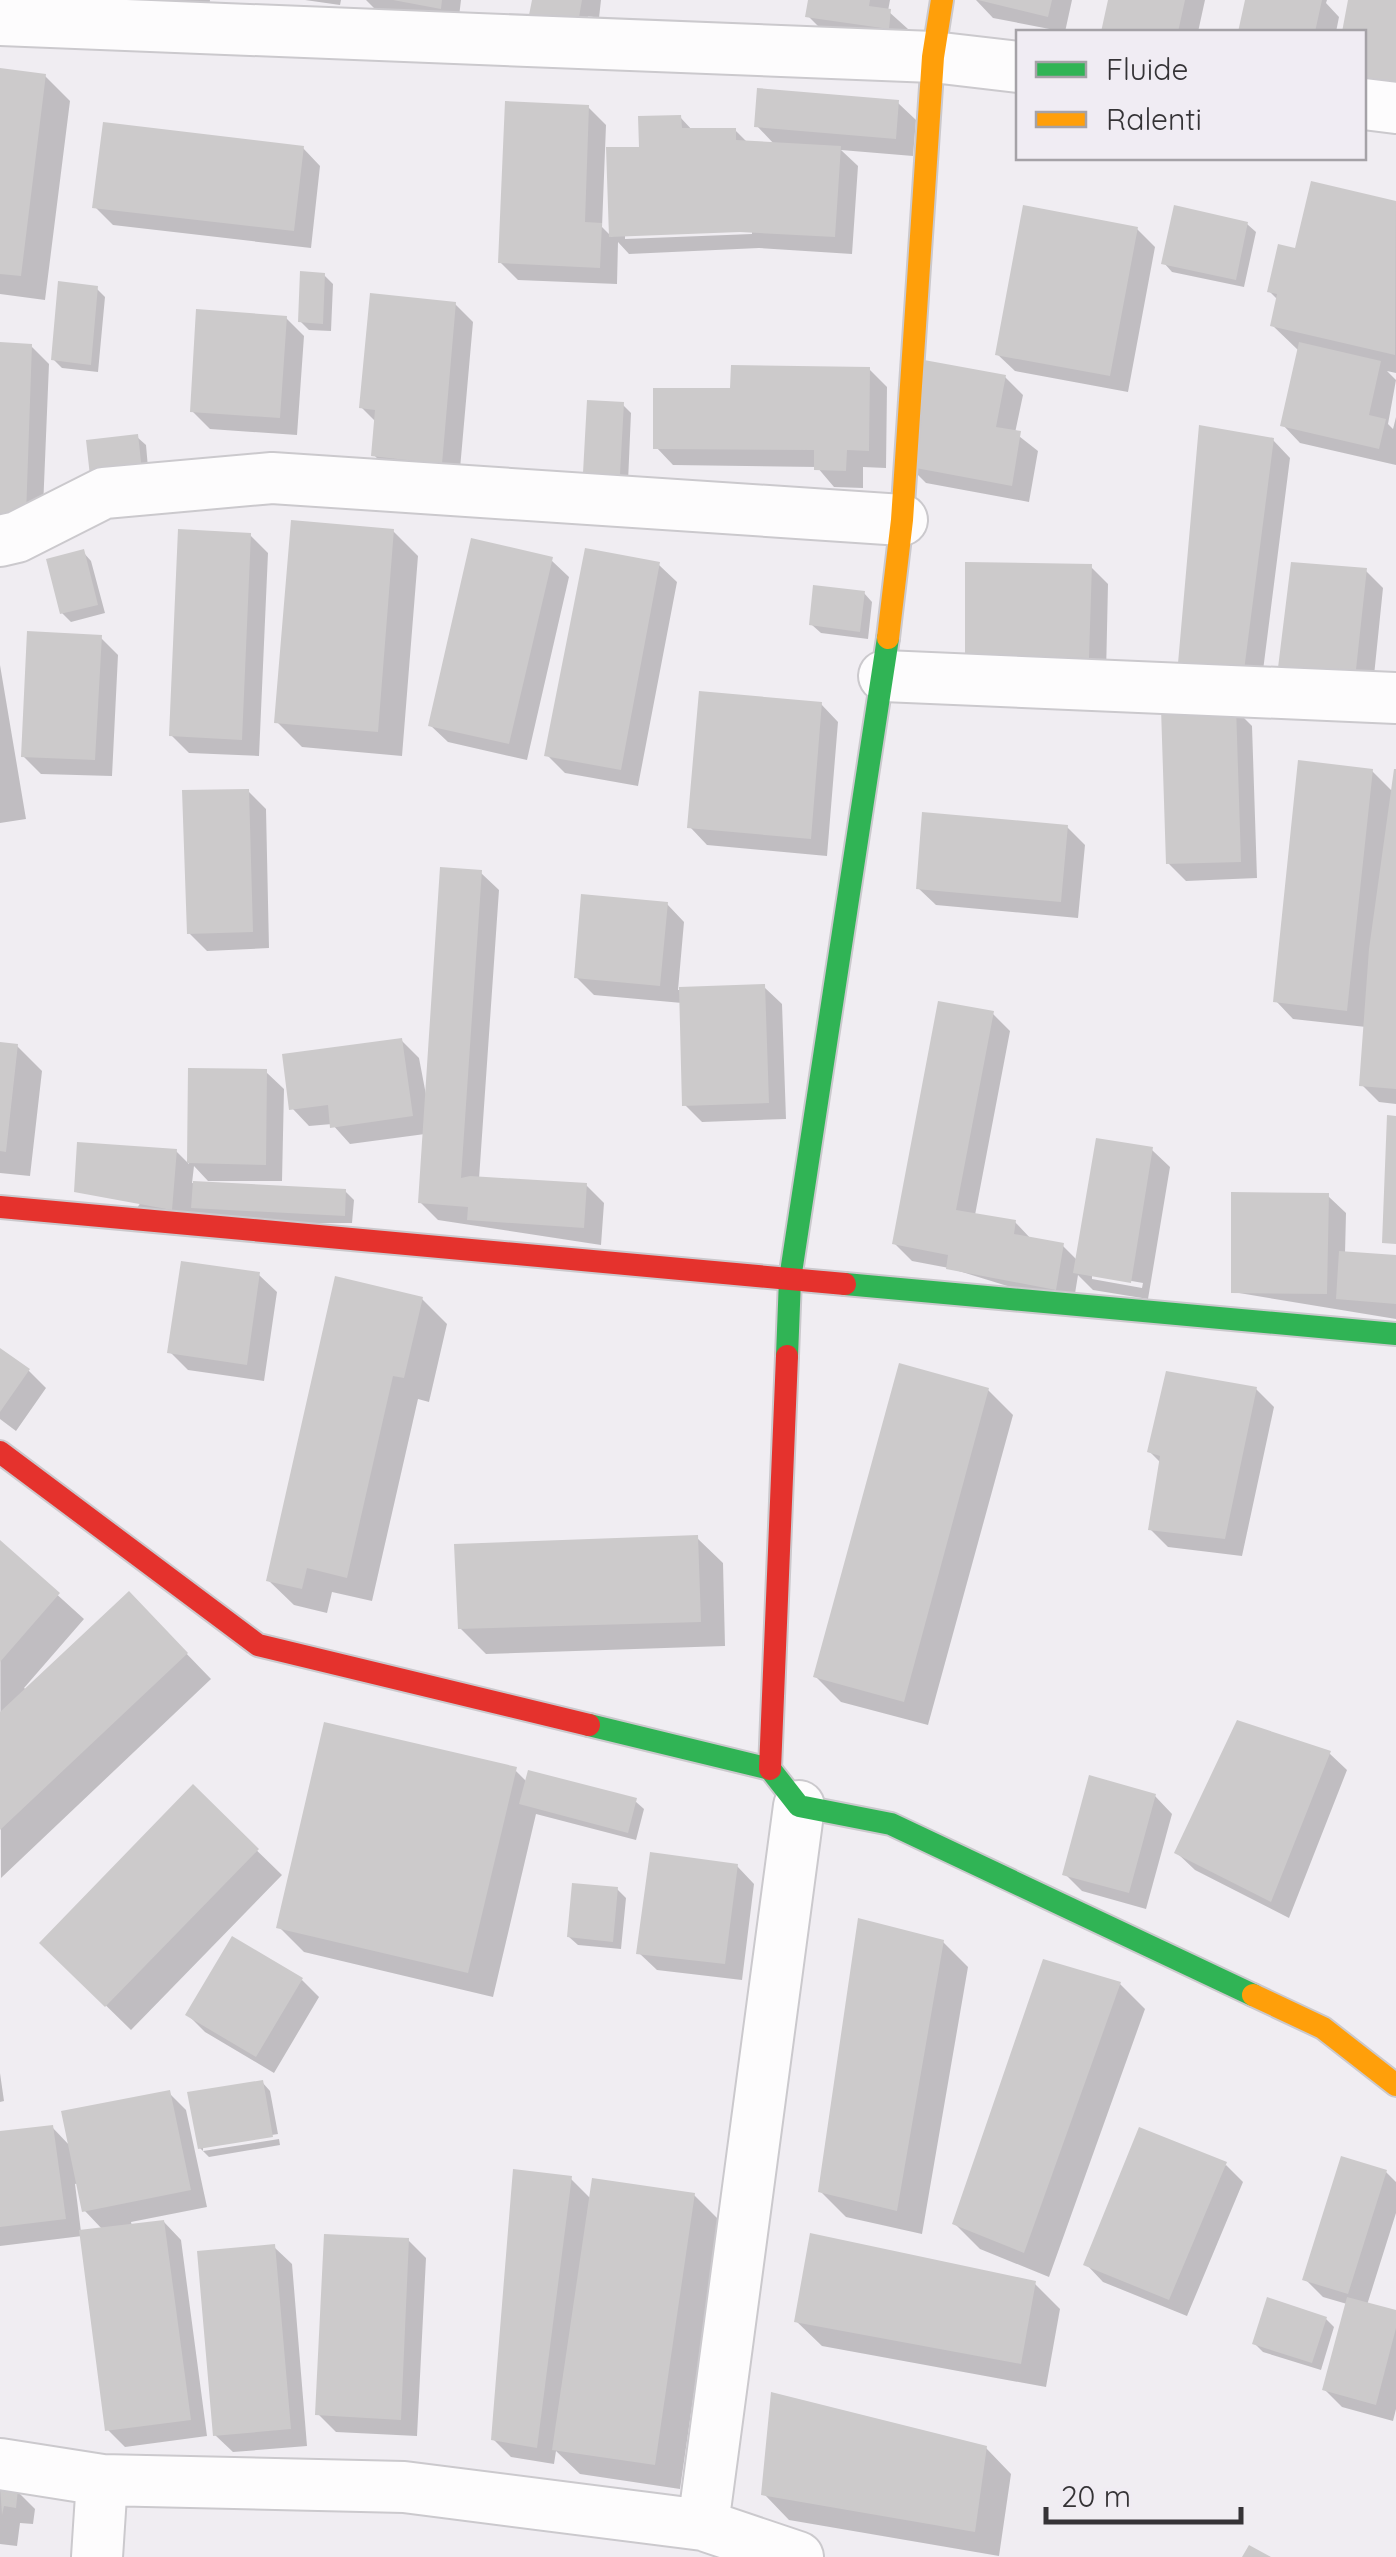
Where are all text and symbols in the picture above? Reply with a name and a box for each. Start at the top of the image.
legend [1016,30,1366,160]
text: Fluide [1106,50,1188,88]
text: Ralenti [1106,100,1202,138]
scale bar [1046,2462,1241,2524]
text: 20 m [1061,2477,1131,2515]

